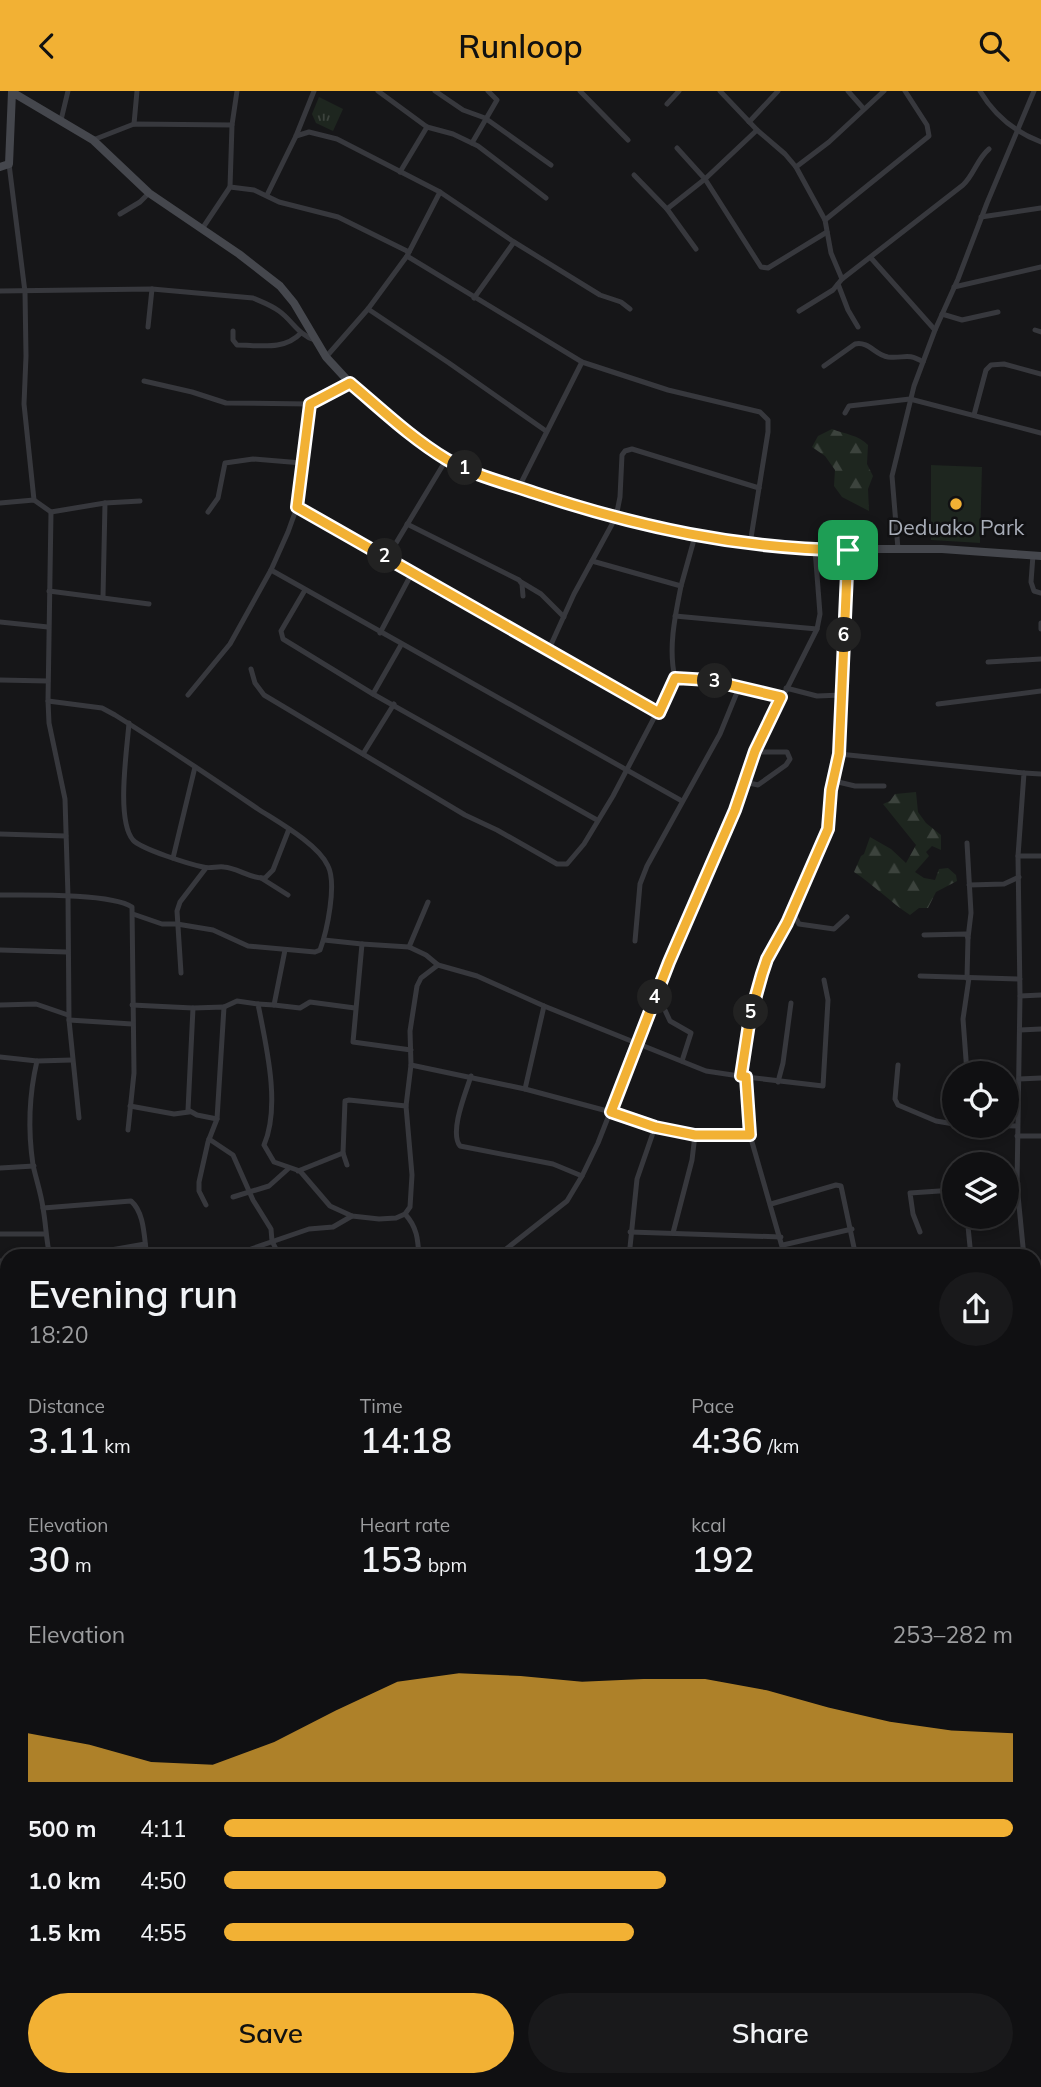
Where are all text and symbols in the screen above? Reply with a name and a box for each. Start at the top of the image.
text: Runloop [458,26,583,66]
icon: back [28,27,66,65]
icon: search [975,27,1013,65]
pin: 1 [448,451,482,485]
text: 1 [459,455,470,479]
marker: Deduako Park [948,496,964,512]
place label: Deduako Park [888,514,1025,540]
pin [818,520,878,580]
icon: arrive [829,531,867,569]
pin: 2 [368,539,402,573]
text: 2 [379,543,390,567]
pin: 6 [826,617,862,653]
text: 6 [838,622,849,646]
pin: 3 [698,663,732,699]
text: 3 [709,668,720,692]
pin: 4 [638,979,672,1014]
text: 4 [649,984,660,1008]
pin: 5 [734,995,768,1030]
text: 5 [745,999,756,1023]
map controls [942,1061,1019,1229]
button: locate [942,1061,1019,1138]
button: layers [942,1152,1019,1229]
text: Evening run [28,1270,238,1318]
button: share [939,1272,1013,1346]
text: 18:20 [28,1320,88,1349]
text: Distance [28,1394,105,1418]
text: Time [360,1394,403,1418]
text: Pace [691,1394,734,1418]
text: 3.11 [28,1418,99,1462]
text: 14:18 [360,1418,452,1462]
text: 4:36 [691,1418,763,1462]
text: km [99,1434,131,1458]
text: /km [763,1434,799,1458]
text: Elevation [28,1513,108,1537]
text: Heart rate [360,1513,450,1537]
text: kcal [691,1513,726,1537]
text: 30 [28,1537,70,1581]
text: 153 [360,1537,423,1581]
text: 192 [691,1537,754,1581]
text: m [70,1553,92,1577]
text: bpm [423,1553,467,1577]
text: Elevation [28,1620,125,1649]
text: 253–282 m [892,1620,1013,1649]
text: 500 m [28,1814,96,1843]
text: 4:11 [140,1814,187,1843]
text: 1.0 km [28,1866,101,1895]
text: 4:50 [140,1866,187,1895]
text: 1.5 km [28,1918,101,1947]
text: 4:55 [140,1918,187,1947]
button: Save [28,1993,514,2073]
button: Share [528,1993,1013,2073]

